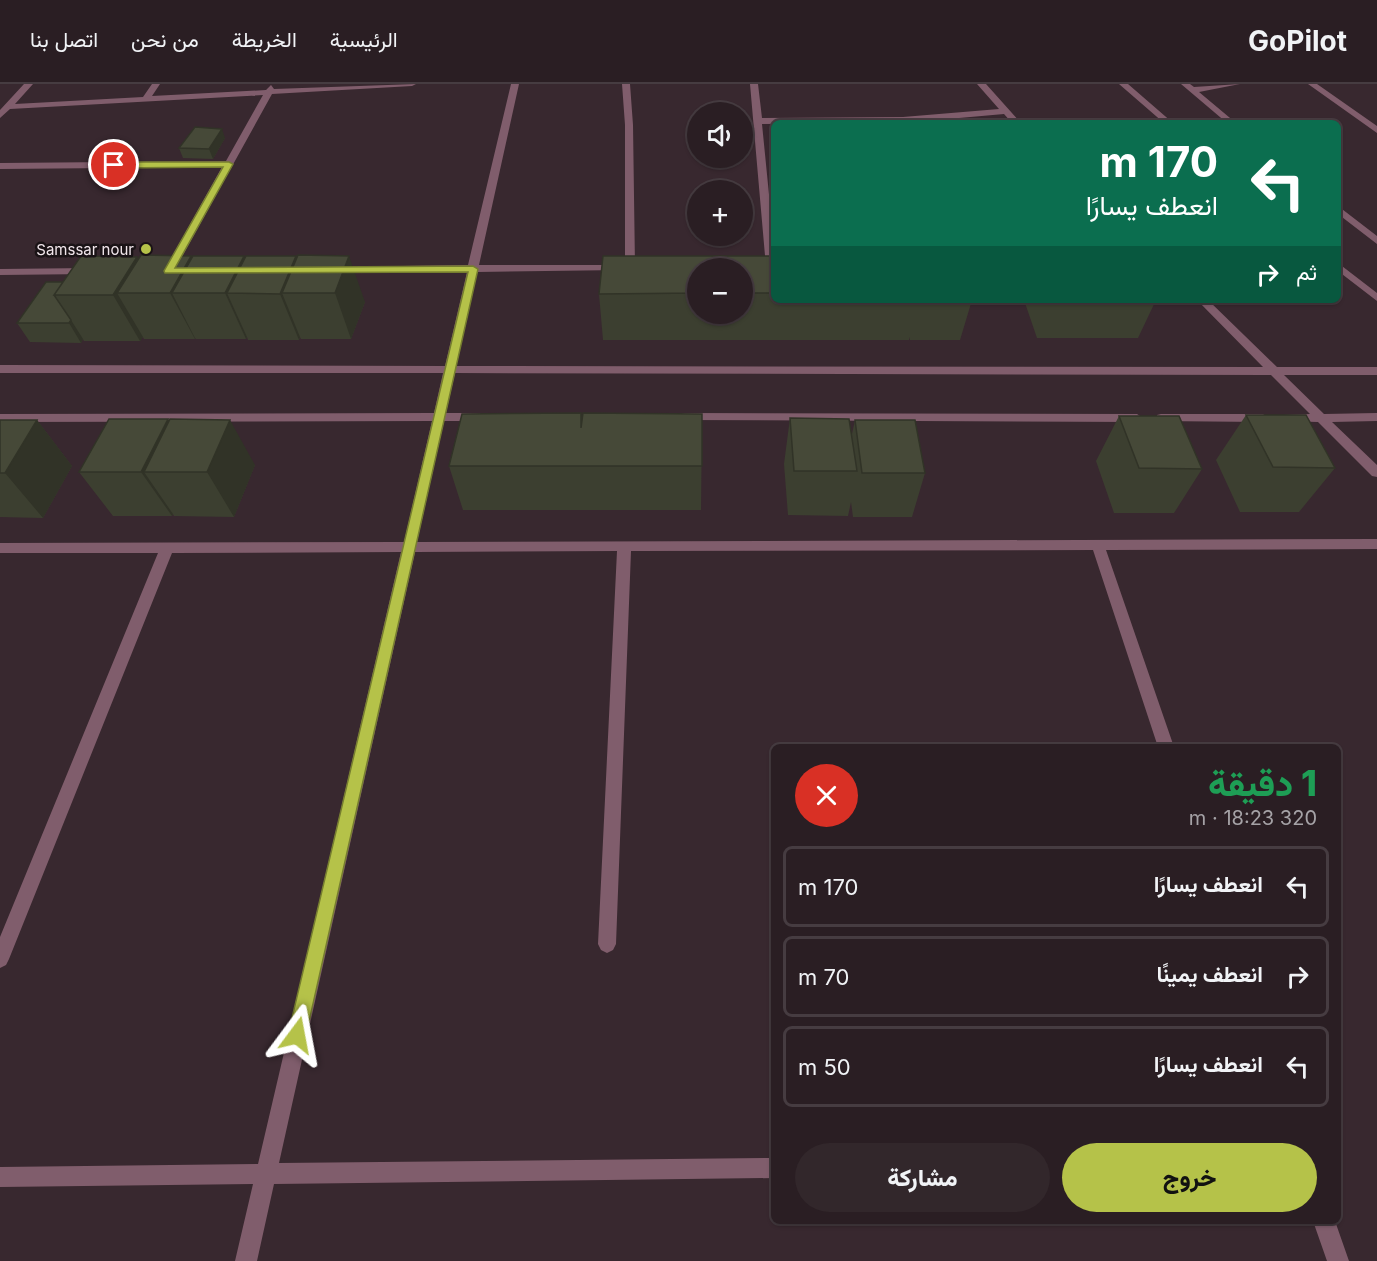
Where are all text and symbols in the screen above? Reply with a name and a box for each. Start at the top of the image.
text: GoPilot [1248,24,1347,58]
text: اتصل بنا [30,27,98,52]
text: من نحن [131,27,199,52]
text: الخريطة [232,27,297,52]
text: الرئيسية [330,27,398,52]
map controls [687,102,753,324]
button: sound [687,102,753,168]
text: 170 m [1100,136,1218,187]
pin [88,139,139,190]
icon: left [1239,144,1317,222]
icon: arrive [97,148,130,181]
button: + [687,180,753,246]
text: انعطف يسارًا [1086,189,1218,222]
place label: Samssar nour [36,240,134,259]
marker: Samssar nour [139,242,153,256]
button: − [687,258,753,324]
icon: right [1251,258,1284,291]
text: ثم [1296,259,1317,285]
text: 1 دقيقة [1208,761,1317,805]
button: close [795,764,858,827]
text: 320 m · 18:23 [1189,806,1317,830]
icon: left [1281,870,1314,903]
text: انعطف يسارًا [1154,871,1263,897]
text: 170 m [798,874,858,900]
icon: right [1281,960,1314,993]
text: انعطف يمينًا [1156,961,1263,987]
text: 70 m [798,964,849,990]
position arrow [265,1003,329,1067]
icon: left [1281,1050,1314,1083]
text: انعطف يسارًا [1154,1051,1263,1077]
text: 50 m [798,1054,851,1080]
button: مشاركة [795,1143,1050,1212]
button: خروج [1062,1143,1317,1212]

